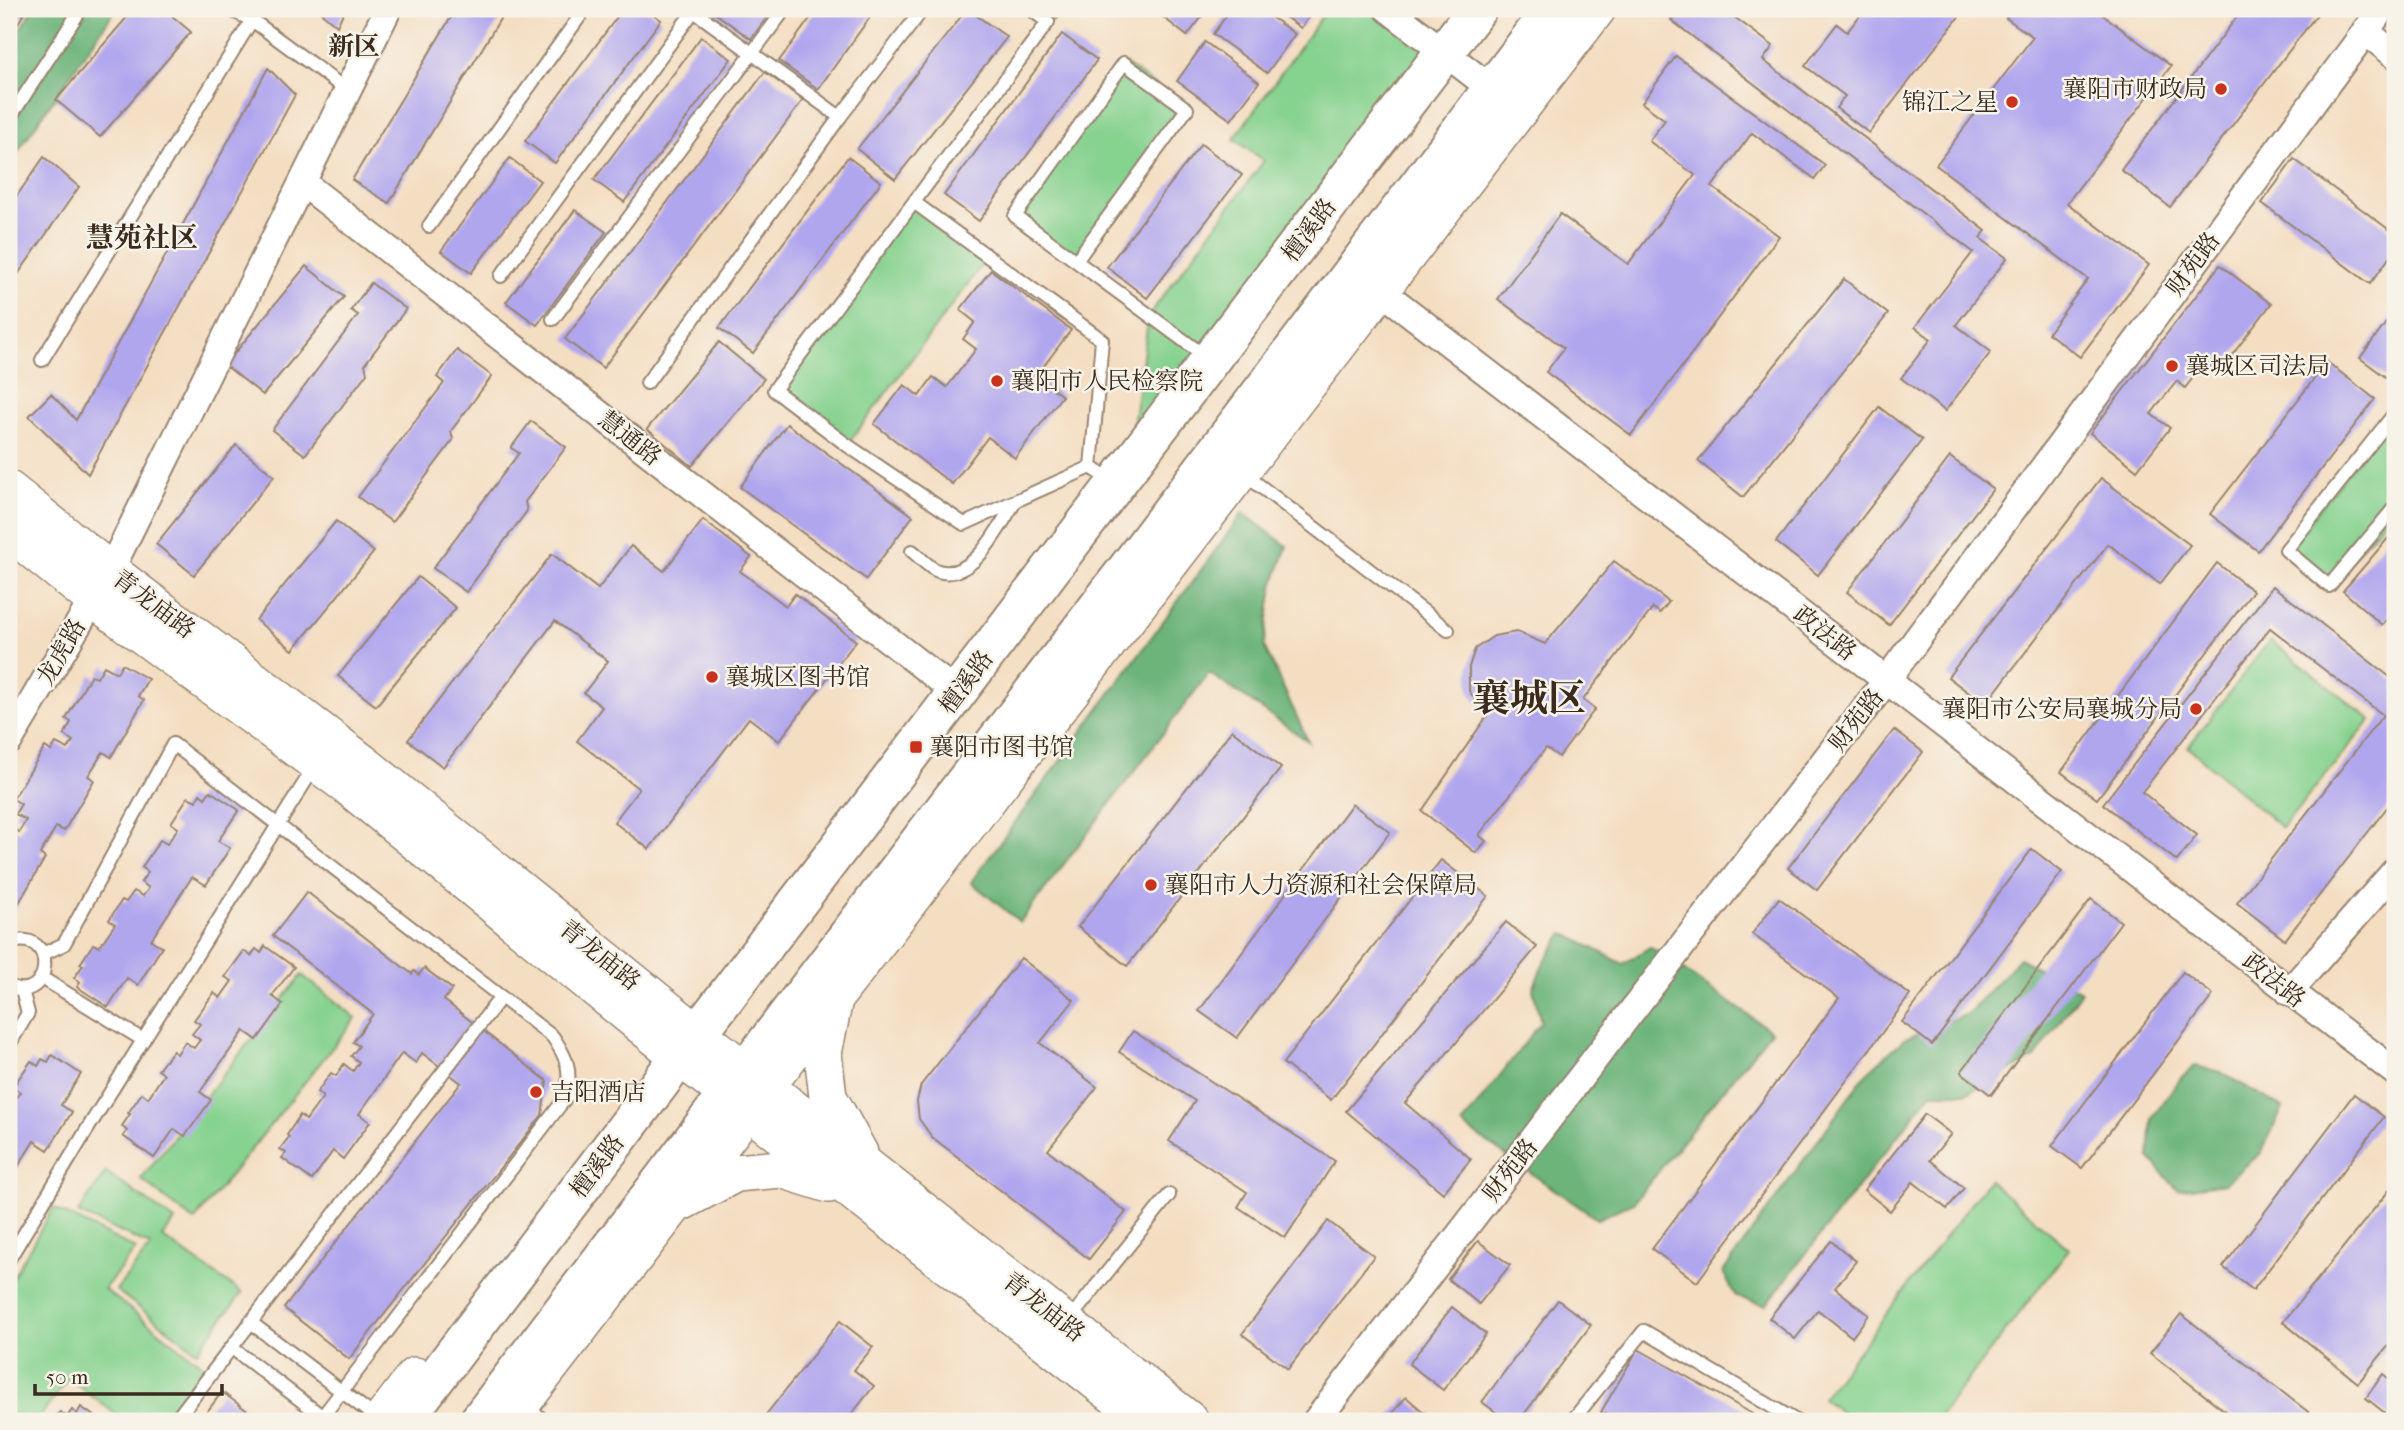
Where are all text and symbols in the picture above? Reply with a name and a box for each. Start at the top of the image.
district label: 新区 [328,31,380,62]
place label: 襄阳市财政局 [2063,75,2207,103]
marker: 襄阳市财政局 [2213,81,2229,97]
place label: 锦江之星 [1902,88,1998,116]
marker: 锦江之星 [2004,94,2020,110]
street label: 檀溪路 [1276,193,1342,267]
district label: 慧苑社区 [86,221,198,254]
street label: 财苑路 [2161,227,2225,301]
place label: 襄城区司法局 [2186,352,2330,380]
marker: 襄城区司法局 [2164,358,2180,374]
place label: 襄阳市人民检察院 [1011,367,1203,395]
marker: 襄阳市人民检察院 [989,373,1005,389]
street label: 慧通路 [593,405,667,471]
street label: 青龙庙路 [107,564,201,644]
street label: 政法路 [1788,600,1862,666]
street label: 龙虎路 [31,614,91,690]
street label: 檀溪路 [933,645,999,719]
place label: 襄城区图书馆 [726,663,870,691]
marker: 襄城区图书馆 [704,669,720,685]
district label: 襄城区 [1472,676,1586,721]
street label: 财苑路 [1823,683,1889,757]
place label: 襄阳市公安局襄城分局 [1942,695,2182,723]
marker: 襄阳市公安局襄城分局 [2188,701,2204,717]
place label: 襄阳市图书馆 [930,733,1074,761]
marker: 襄阳市图书馆 [908,739,924,755]
place label: 襄阳市人力资源和社会保障局 [1165,871,1477,899]
marker: 襄阳市人力资源和社会保障局 [1143,877,1159,893]
street label: 青龙庙路 [554,914,646,996]
street label: 政法路 [2237,947,2311,1013]
place label: 吉阳酒店 [550,1078,646,1106]
marker: 吉阳酒店 [528,1084,544,1100]
street label: 檀溪路 [564,1129,630,1203]
street label: 财苑路 [1477,1133,1543,1207]
street label: 青龙庙路 [998,1266,1090,1348]
scale bar [35,1353,222,1397]
text: 50 m [46,1365,89,1389]

